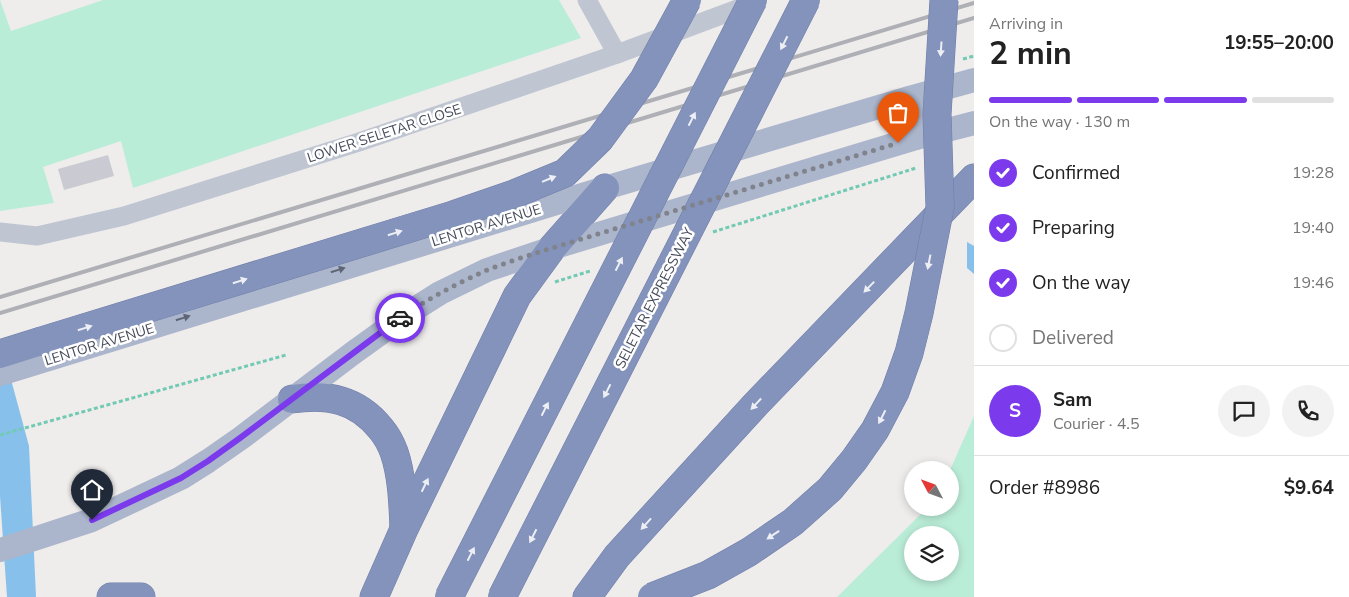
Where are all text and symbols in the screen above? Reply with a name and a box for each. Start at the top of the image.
text: Arriving in [989,13,1063,35]
text: 19:55–20:00 [1224,30,1334,56]
text: 2 min [989,32,1072,75]
one-way arrow [780,36,788,51]
one-way arrow [936,41,944,57]
pin [877,92,919,143]
icon: bag [884,99,912,127]
street label: LOWER SELETAR CLOSE [305,100,464,167]
text: On the way · 130 m [989,111,1130,133]
one-way arrow [688,112,696,126]
icon: check [989,159,1017,187]
text: Confirmed [1032,160,1120,186]
text: 19:28 [1292,162,1334,184]
one-way arrow [542,175,556,183]
street label: LENTOR AVENUE [429,200,543,251]
icon: check [989,214,1017,242]
text: Preparing [1032,215,1115,241]
text: 19:40 [1292,217,1334,239]
street label: SELETAR EXPRESSWAY [611,224,699,372]
one-way arrow [388,228,403,236]
one-way arrow [925,255,933,270]
one-way arrow [615,257,623,271]
one-way arrow [331,266,346,274]
icon: check [989,269,1017,297]
text: On the way [1032,270,1130,296]
text: 19:46 [1292,272,1334,294]
one-way arrow [233,276,248,284]
one-way arrow [863,281,875,293]
courier [375,293,425,343]
icon: car [386,304,414,332]
one-way arrow [175,313,190,321]
street label: LENTOR AVENUE [42,319,156,370]
one-way arrow [77,324,92,332]
text: Delivered [1032,325,1114,351]
one-way arrow [603,384,611,398]
button: chat [1218,385,1270,437]
button: phone [1282,385,1334,437]
text: Sam [1053,387,1092,413]
one-way arrow [750,398,762,410]
text: S [1009,398,1021,424]
one-way arrow [541,402,549,416]
one-way arrow [878,410,886,424]
text: Courier · 4.5 [1053,413,1139,435]
north arrow [904,461,959,516]
map controls [904,461,959,581]
pin [71,469,113,520]
text: Order #8986 [989,475,1100,501]
text: $9.64 [1284,475,1334,501]
icon: home [78,476,106,504]
one-way arrow [421,478,429,492]
one-way arrow [640,517,652,529]
button: layers [904,526,959,581]
one-way arrow [529,529,537,543]
one-way arrow [767,531,780,540]
one-way arrow [467,546,475,561]

